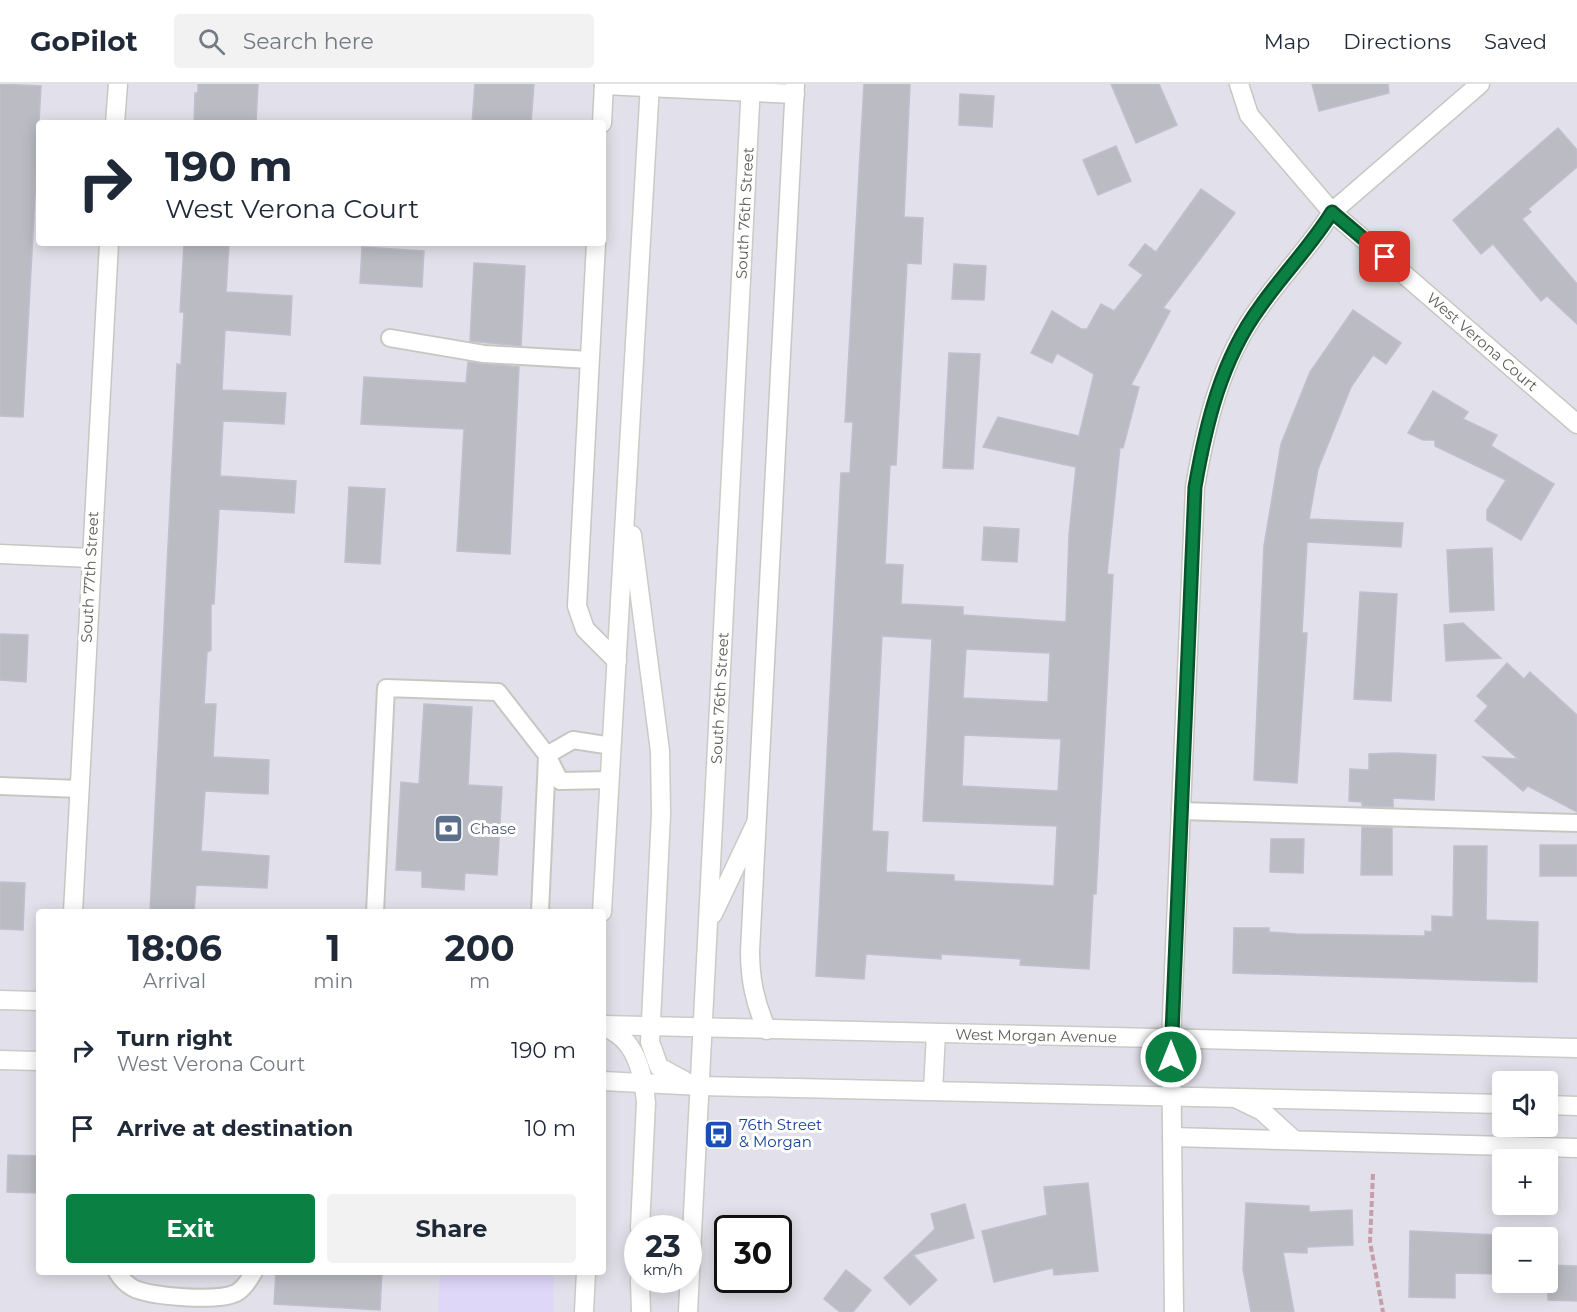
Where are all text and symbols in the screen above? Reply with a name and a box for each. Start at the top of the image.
search box [174,14,594,68]
text: GoPilot [30,24,138,58]
icon: search [195,25,228,58]
text: Search here [243,28,374,55]
text: Map [1264,29,1310,54]
text: Directions [1343,29,1451,54]
text: Saved [1484,29,1547,54]
text: 190 m [165,140,293,192]
icon: right [66,144,144,222]
street label: South 76th Street [732,147,757,279]
text: West Verona Court [165,192,419,225]
pin [1359,231,1410,282]
icon: arrive [1368,240,1401,273]
street label: West Verona Court [1423,288,1542,395]
street label: South 77th Street [77,511,102,643]
street label: South 76th Street [707,632,732,764]
bank icon: Chase [433,813,465,845]
place label: Chase [470,819,516,838]
text: 18:06 [127,926,222,970]
text: 1 [326,926,340,970]
text: 200 [445,926,515,970]
text: Arrival [143,969,206,993]
text: min [313,969,353,993]
text: m [469,969,490,993]
text: Turn right [117,1025,232,1052]
street label: West Morgan Avenue [955,1025,1117,1046]
position arrow [1139,1025,1203,1089]
icon: right [66,1034,99,1067]
text: 190 m [511,1037,576,1064]
text: West Verona Court [117,1052,305,1076]
map controls [1492,1071,1558,1293]
button: sound [1492,1071,1558,1137]
icon: arrive [66,1112,99,1145]
text: Arrive at destination [117,1115,353,1142]
text: 10 m [524,1115,576,1142]
place label: 76th Street & Morgan [739,1115,822,1151]
bus stop icon: 76th Street & Morgan [702,1118,734,1150]
button: + [1492,1149,1558,1215]
button: Exit [66,1194,315,1263]
button: Share [327,1194,576,1263]
speed limit sign: 30 [714,1215,792,1293]
button: − [1492,1227,1558,1293]
text: 23 [645,1228,681,1265]
text: km/h [643,1260,683,1279]

